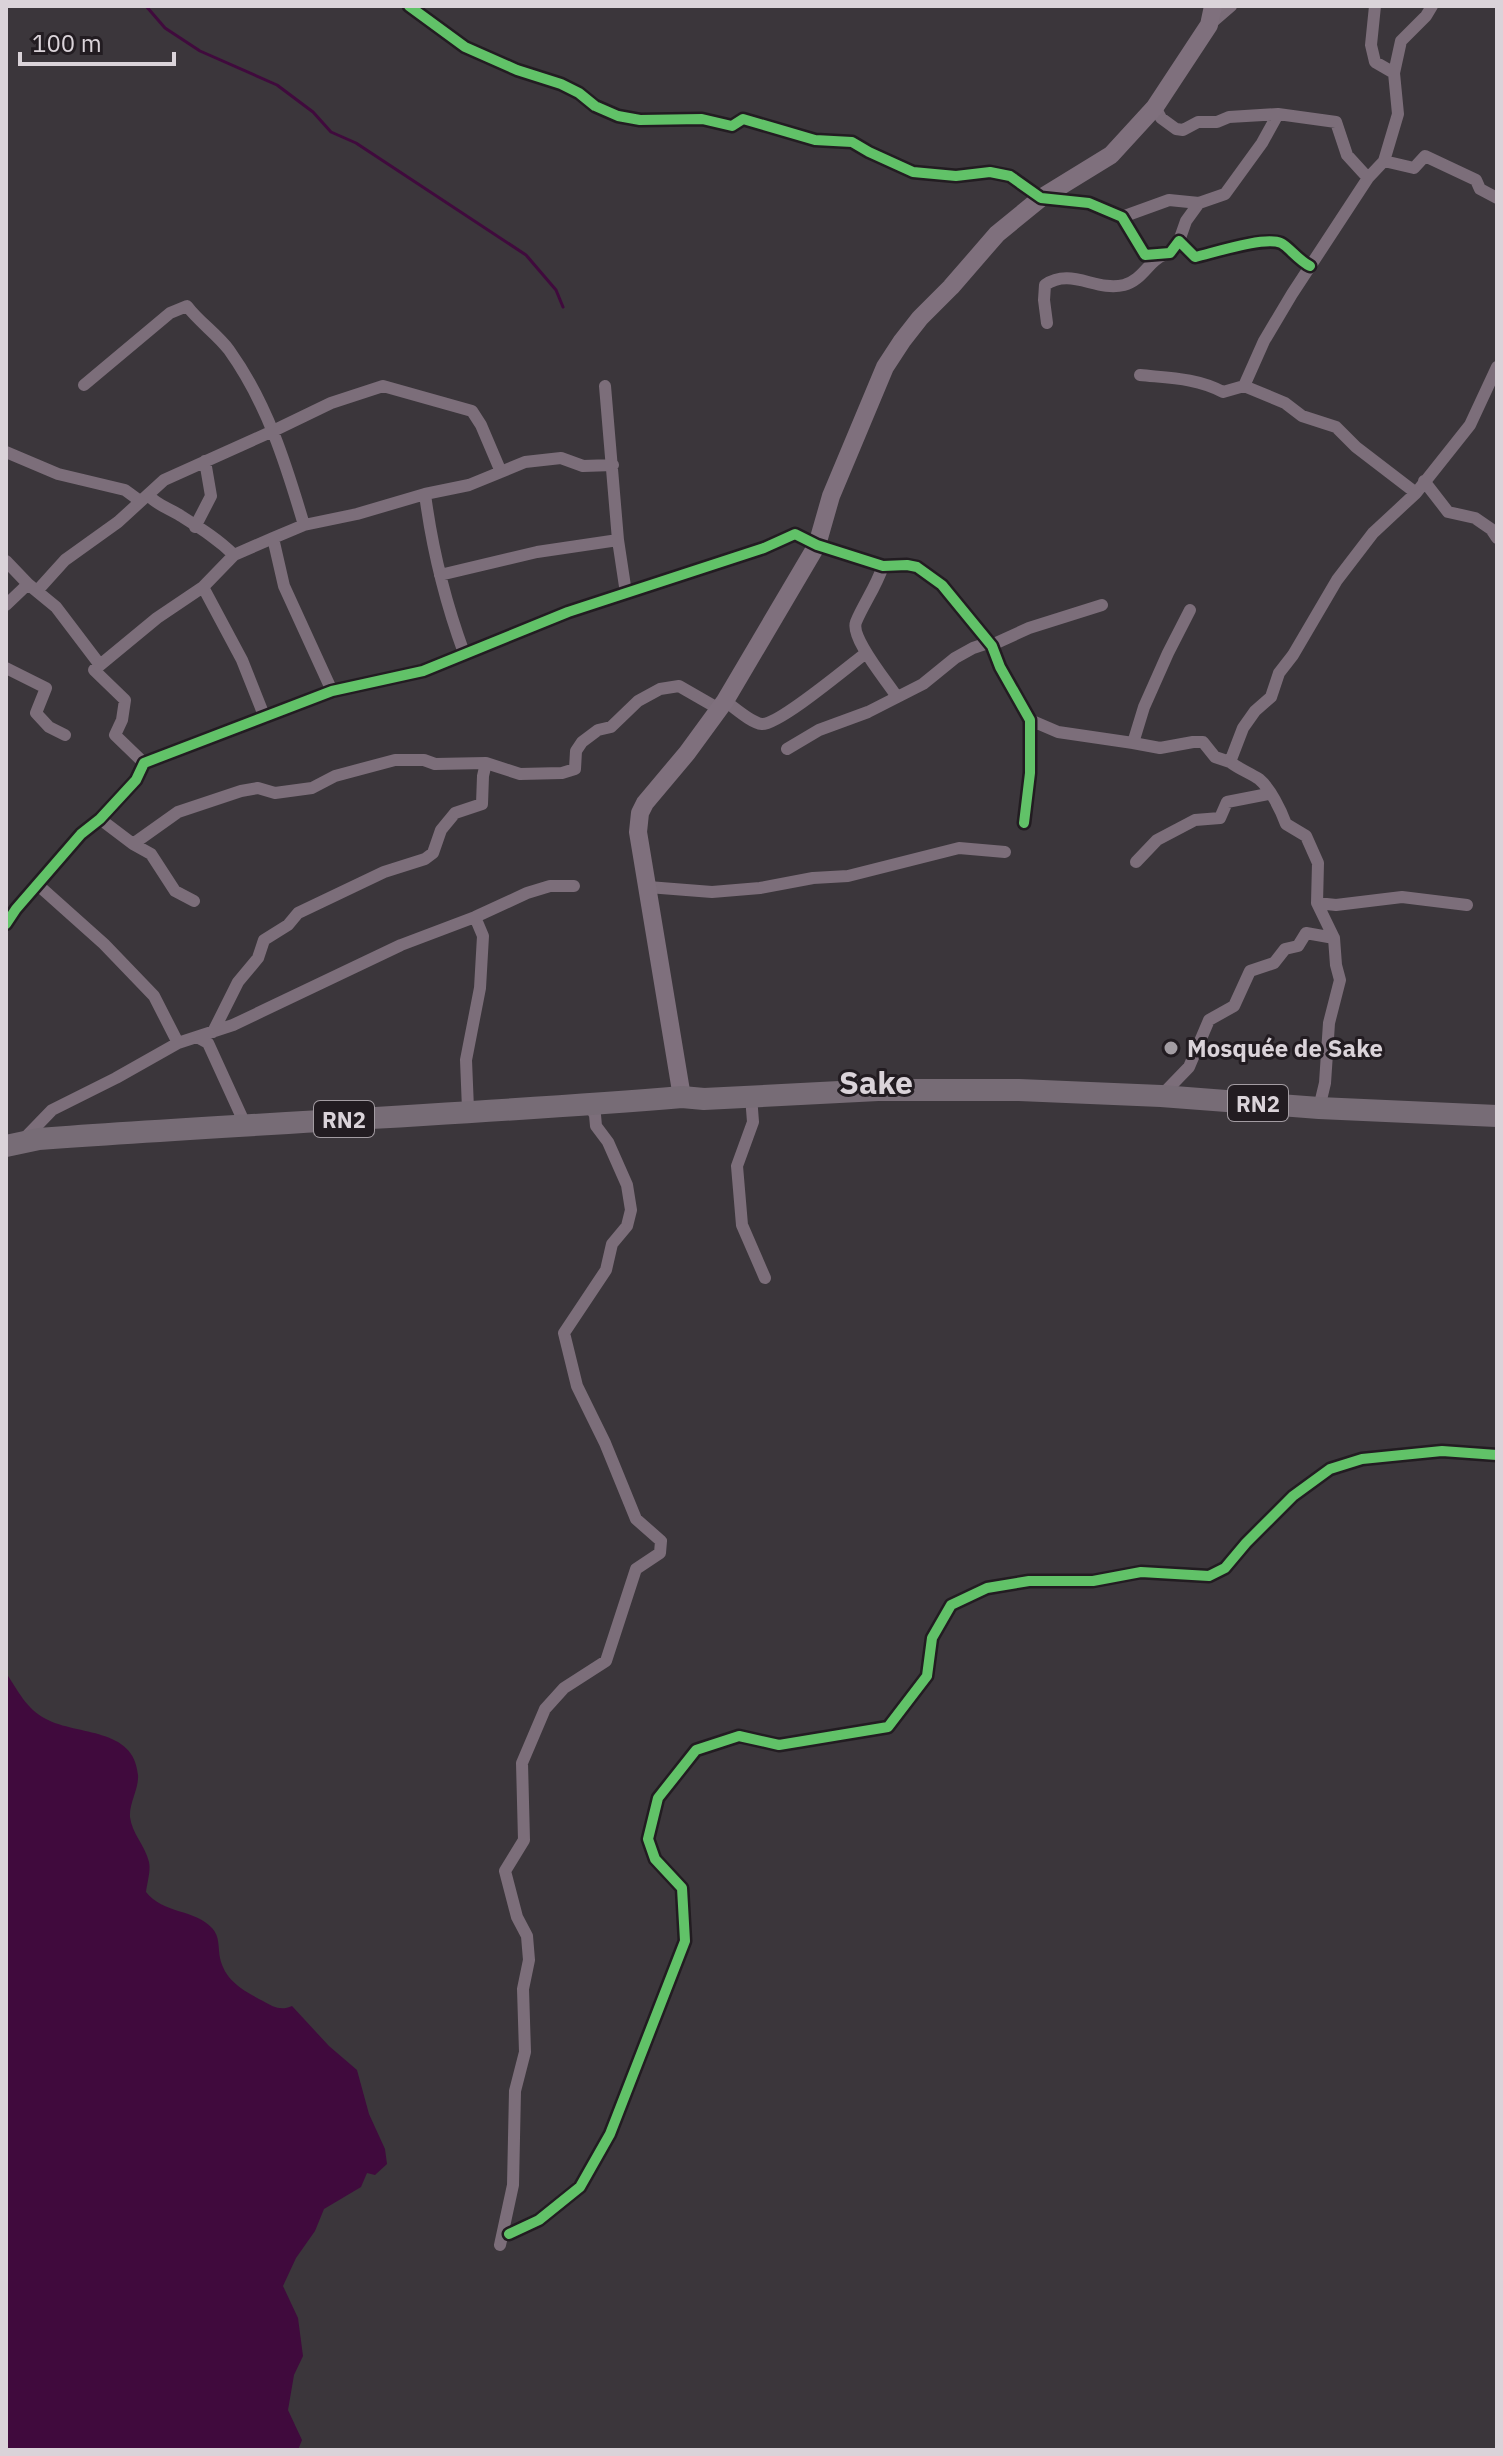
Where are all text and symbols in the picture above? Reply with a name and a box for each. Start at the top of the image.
scale bar [20,16,174,66]
text: 100 m [32,27,102,59]
place label: Mosquée de Sake [1187,1032,1383,1064]
marker: Mosquée de Sake [1162,1039,1180,1057]
district label: Sake [839,1061,913,1103]
road number: RN2 [1228,1085,1288,1121]
road number: RN2 [314,1101,374,1137]

